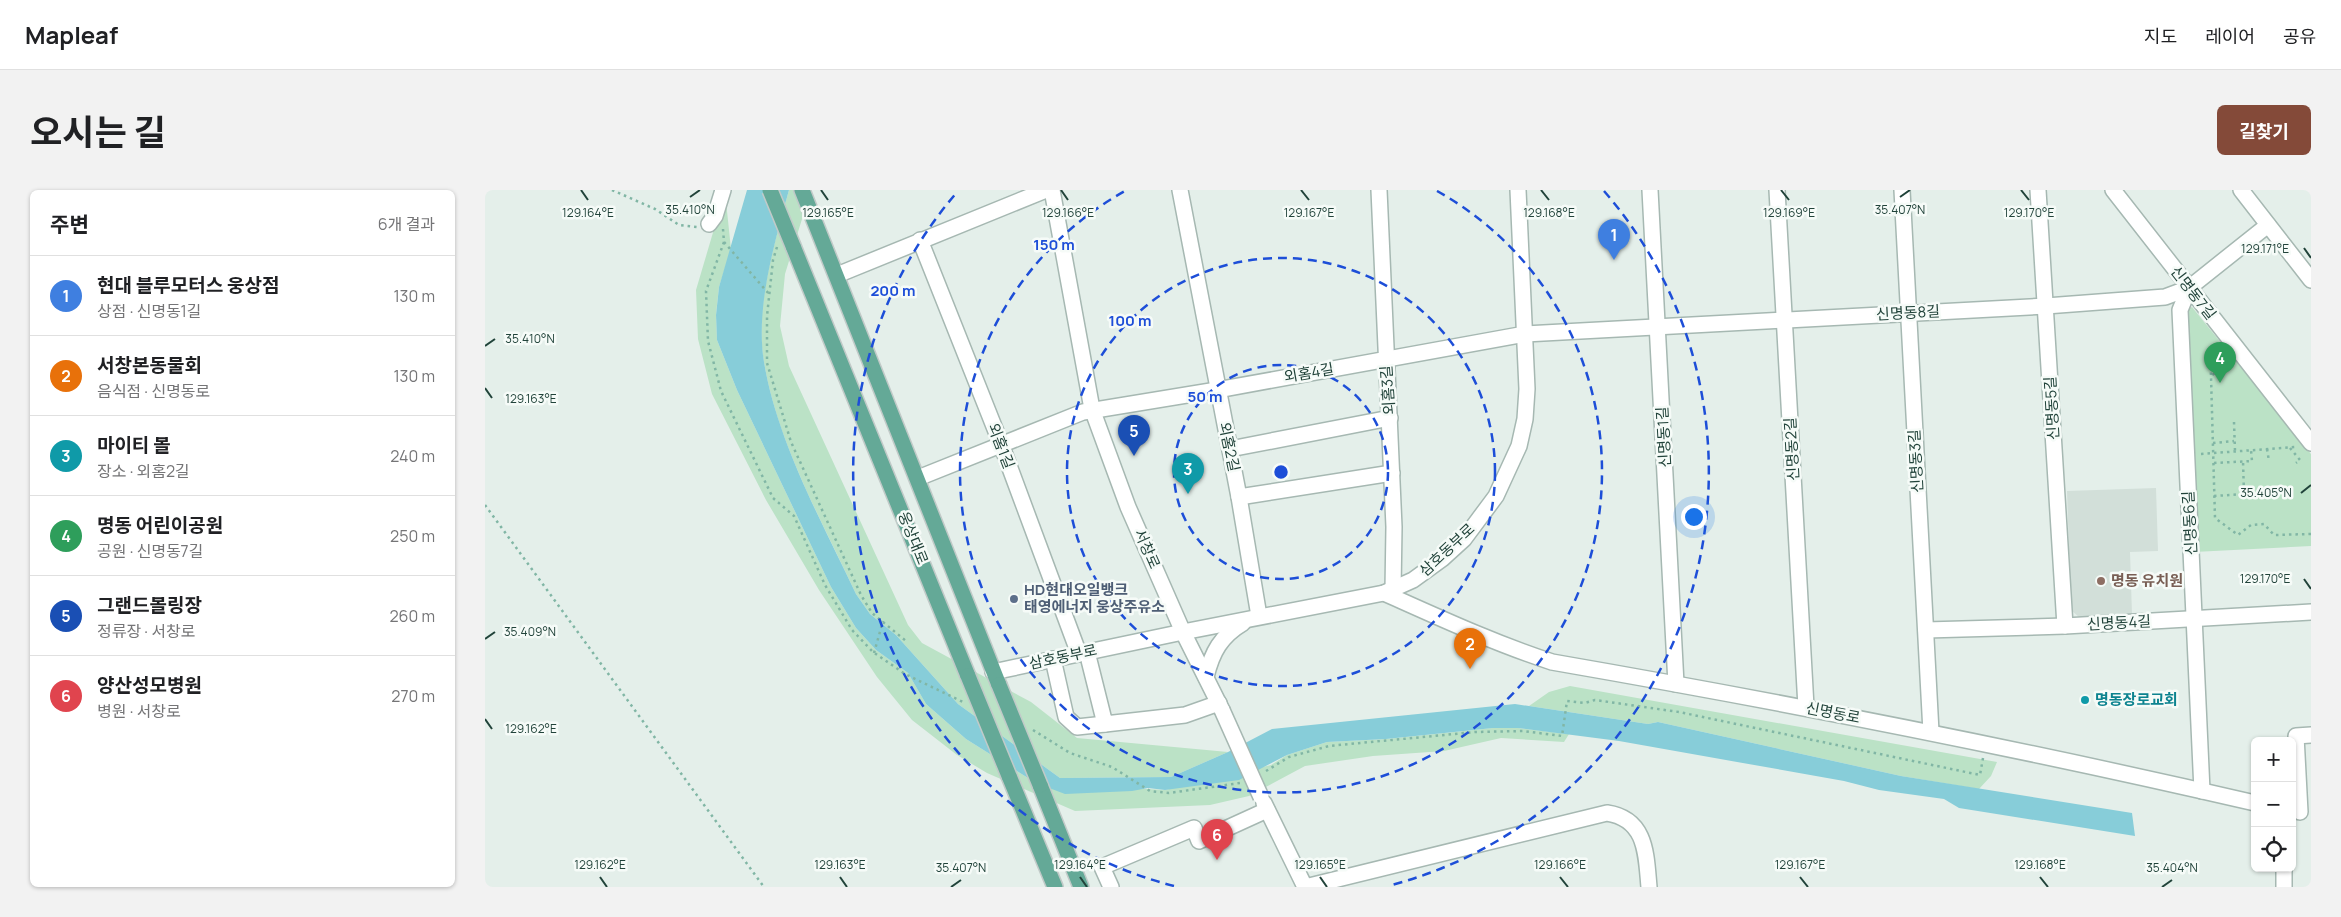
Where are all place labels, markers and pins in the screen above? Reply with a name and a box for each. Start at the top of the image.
pin: 1 [1598,219,1630,260]
pin: 4 [2204,342,2236,383]
pin: 5 [1118,415,1150,456]
pin: 3 [1172,453,1204,494]
centre of rings [1272,463,1290,481]
place label: 명동 유치원 [2111,570,2183,591]
marker: 명동 유치원 [2095,575,2107,587]
place label: HD현대오일뱅크 태영에너지 웅상주유소 [1024,579,1165,617]
marker: HD현대오일뱅크 태영에너지 웅상주유소 [1008,593,1020,605]
pin: 2 [1454,628,1486,669]
place label: 명동장로교회 [2095,689,2178,710]
marker: 명동장로교회 [2079,694,2091,706]
pin: 6 [1201,819,1233,860]

